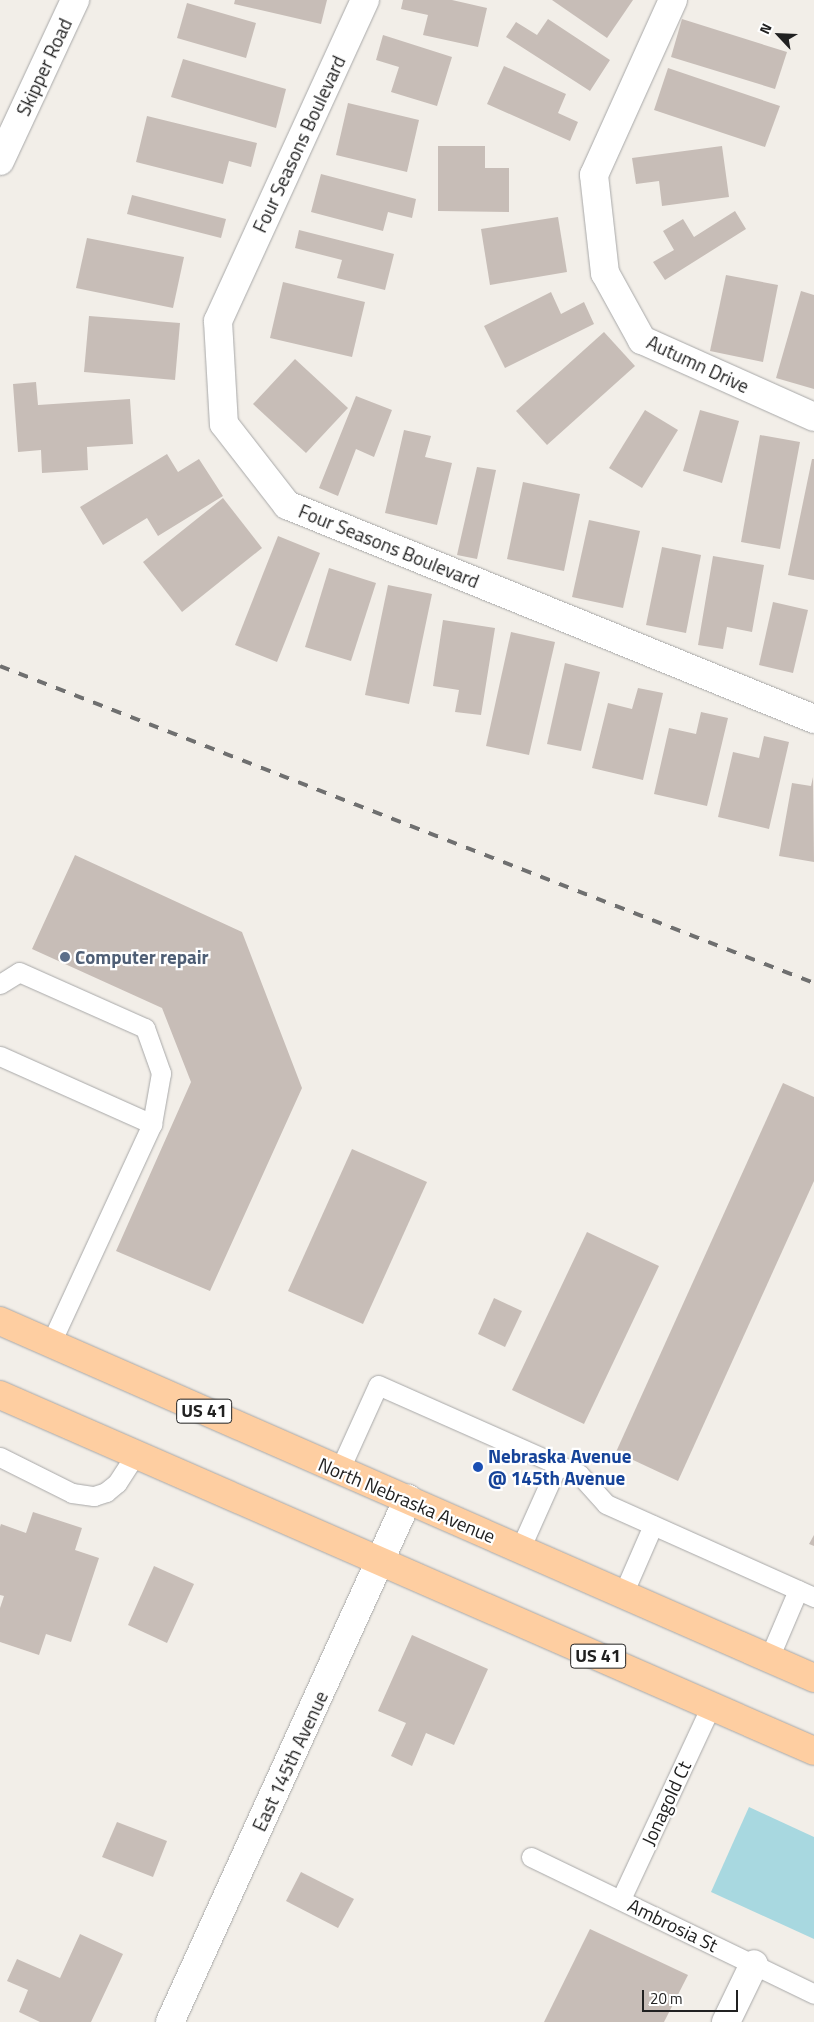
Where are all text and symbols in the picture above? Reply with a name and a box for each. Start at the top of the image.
north arrow [754,10,804,60]
street label: Skipper Road [11,15,77,119]
text: N [753,20,777,37]
street label: Four Seasons Boulevard [248,52,350,236]
street label: Autumn Drive [643,330,753,398]
street label: Four Seasons Boulevard [295,499,483,593]
place label: Computer repair [75,946,209,968]
marker: Computer repair [59,951,71,963]
road number: US 41 [175,1395,233,1426]
place label: Nebraska Avenue @ 145th Avenue [488,1445,631,1489]
street label: North Nebraska Avenue [315,1452,499,1548]
marker: Nebraska Avenue @ 145th Avenue [472,1461,484,1473]
road number: US 41 [569,1640,627,1672]
street label: East 145th Avenue [248,1687,332,1835]
street label: Jonagold Ct [637,1757,695,1849]
street label: Ambrosia St [624,1893,722,1957]
scale bar [644,1980,740,2012]
text: 20 m [650,1987,683,2010]

